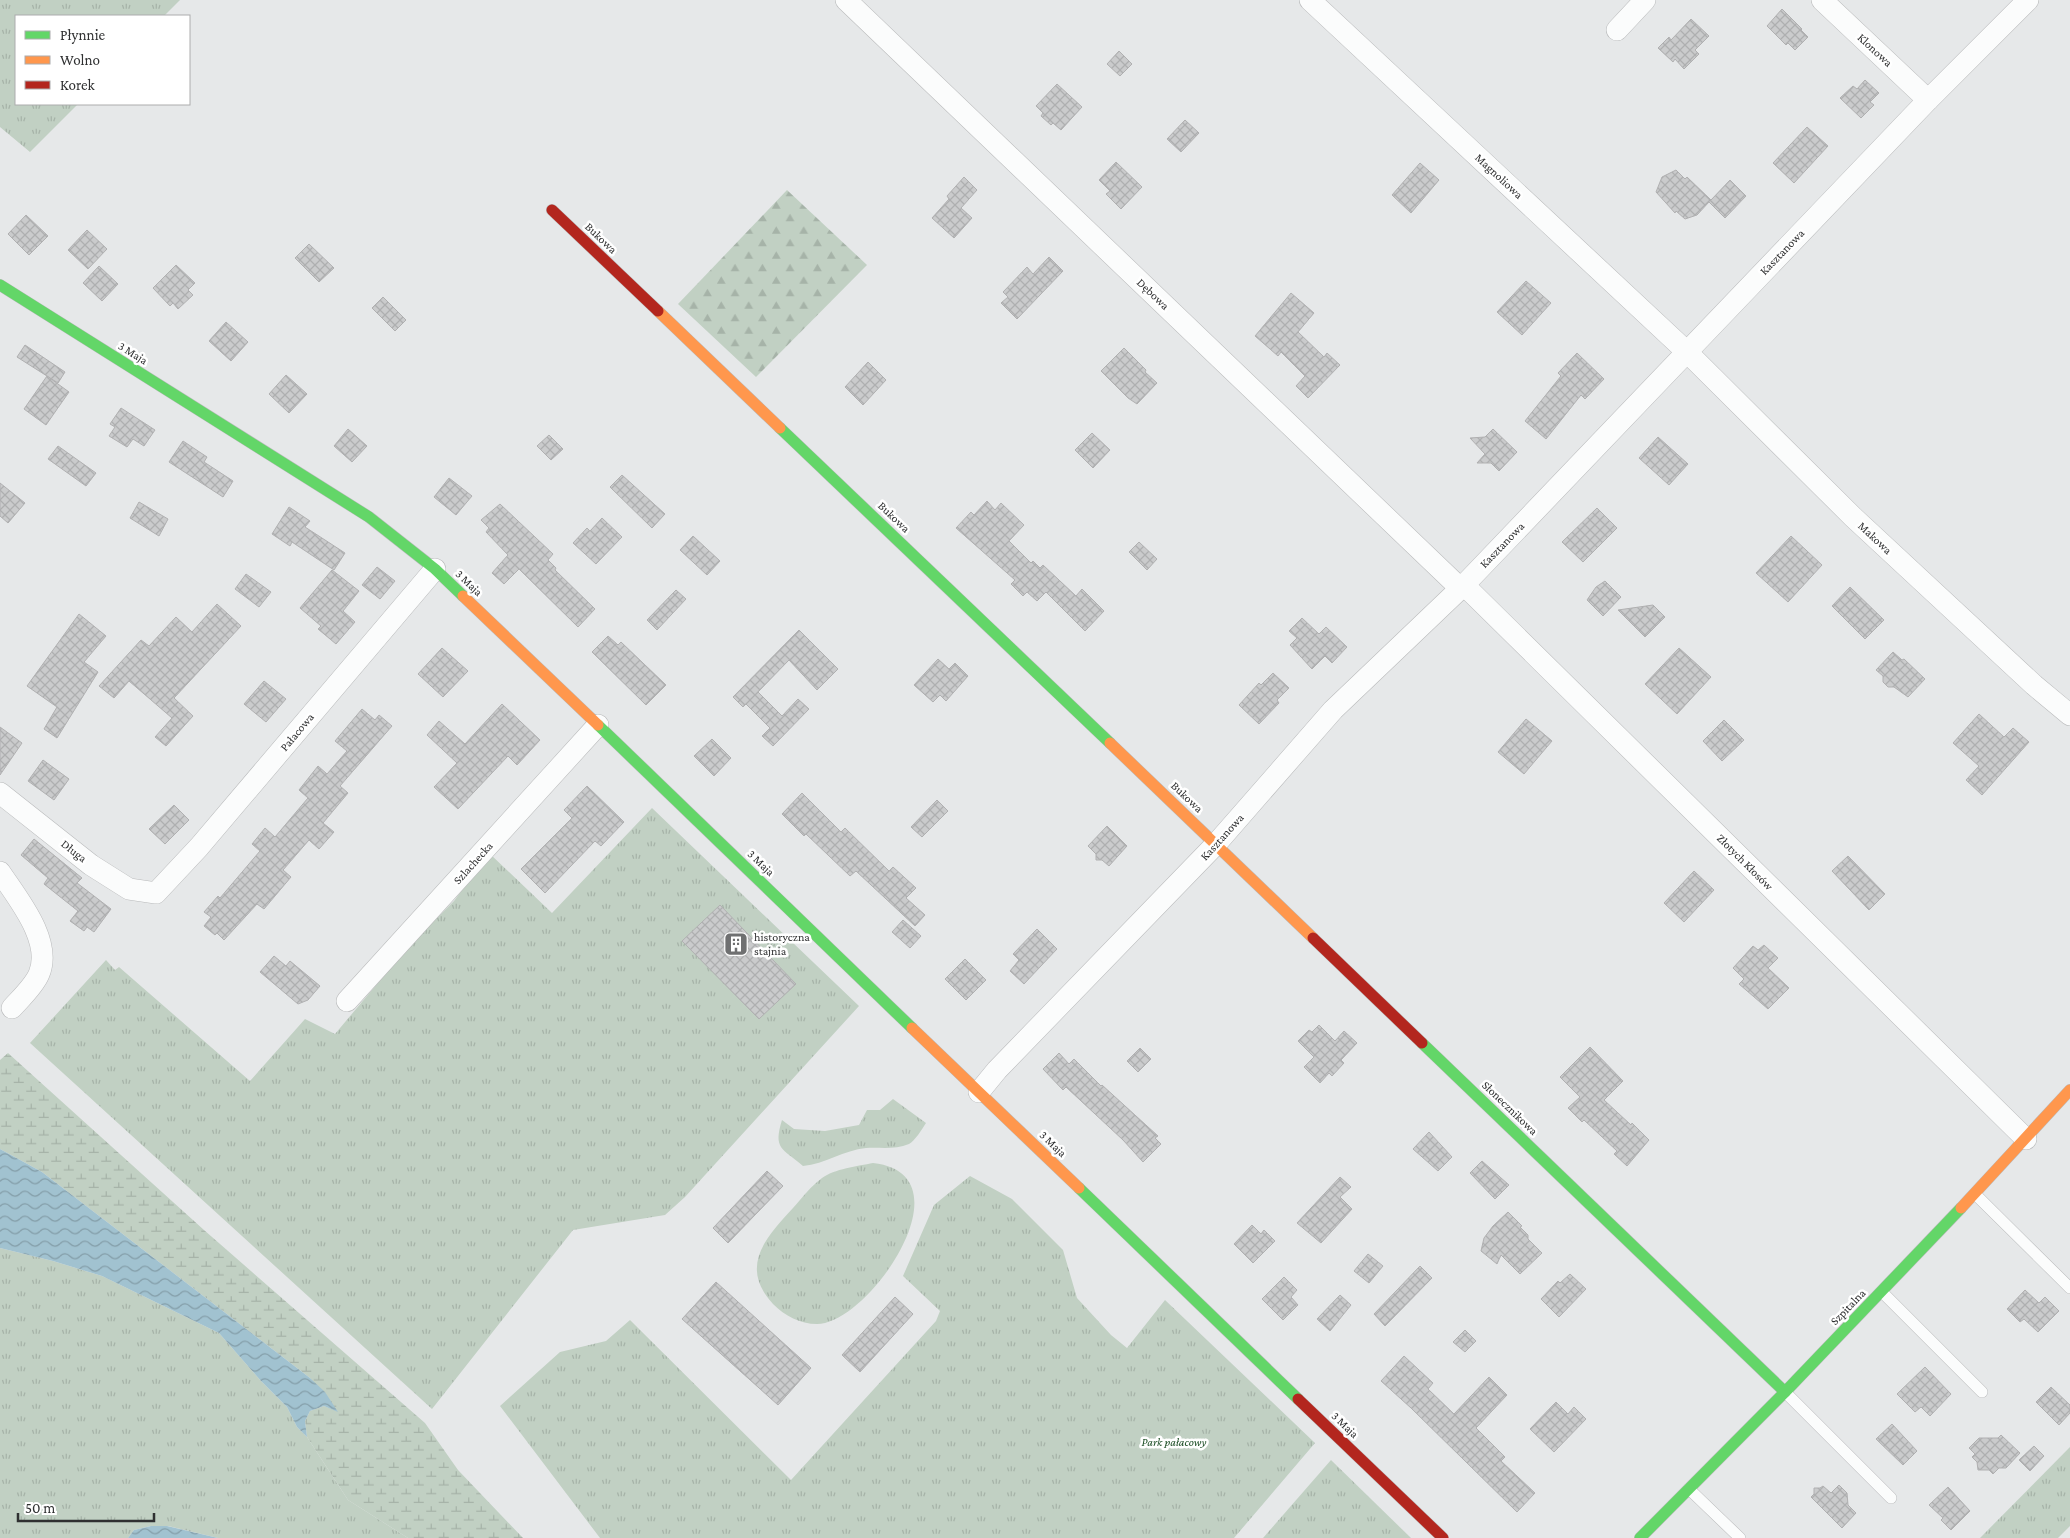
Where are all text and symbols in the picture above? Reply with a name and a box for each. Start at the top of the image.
legend [15,15,190,105]
text: Płynnie [60,27,106,44]
street label: Klonowa [1855,30,1896,70]
text: Wolno [60,52,100,68]
text: Korek [60,77,95,93]
street label: Magnoliowa [1472,150,1526,202]
street label: Bukowa [582,219,620,257]
street label: Kasztanowa [1757,226,1808,278]
street label: Dębowa [1134,275,1172,313]
street label: 3 Maja [116,339,151,368]
street label: Bukowa [875,498,913,536]
street label: Kasztanowa [1477,519,1528,571]
street label: Makowa [1855,519,1895,558]
street label: 3 Maja [453,567,486,599]
street label: Pałacowa [277,710,317,754]
street label: Bukowa [1168,778,1206,816]
street label: Kasztanowa [1197,810,1247,863]
street label: Złotych Kłosów [1714,831,1776,893]
street label: Długa [58,837,90,866]
street label: Szlachecka [450,839,496,887]
street label: 3 Maja [745,847,778,879]
place label: historyczna stajnia [754,930,810,958]
building icon: historyczna stajnia [723,931,749,957]
street label: Słonecznikowa [1479,1078,1541,1138]
street label: 3 Maja [1037,1128,1070,1160]
street label: Szpitalna [1827,1286,1869,1328]
street label: 3 Maja [1329,1409,1362,1441]
park label: Park pałacowy [1142,1435,1206,1449]
scale bar [18,1490,154,1522]
text: 50 m [25,1500,55,1516]

